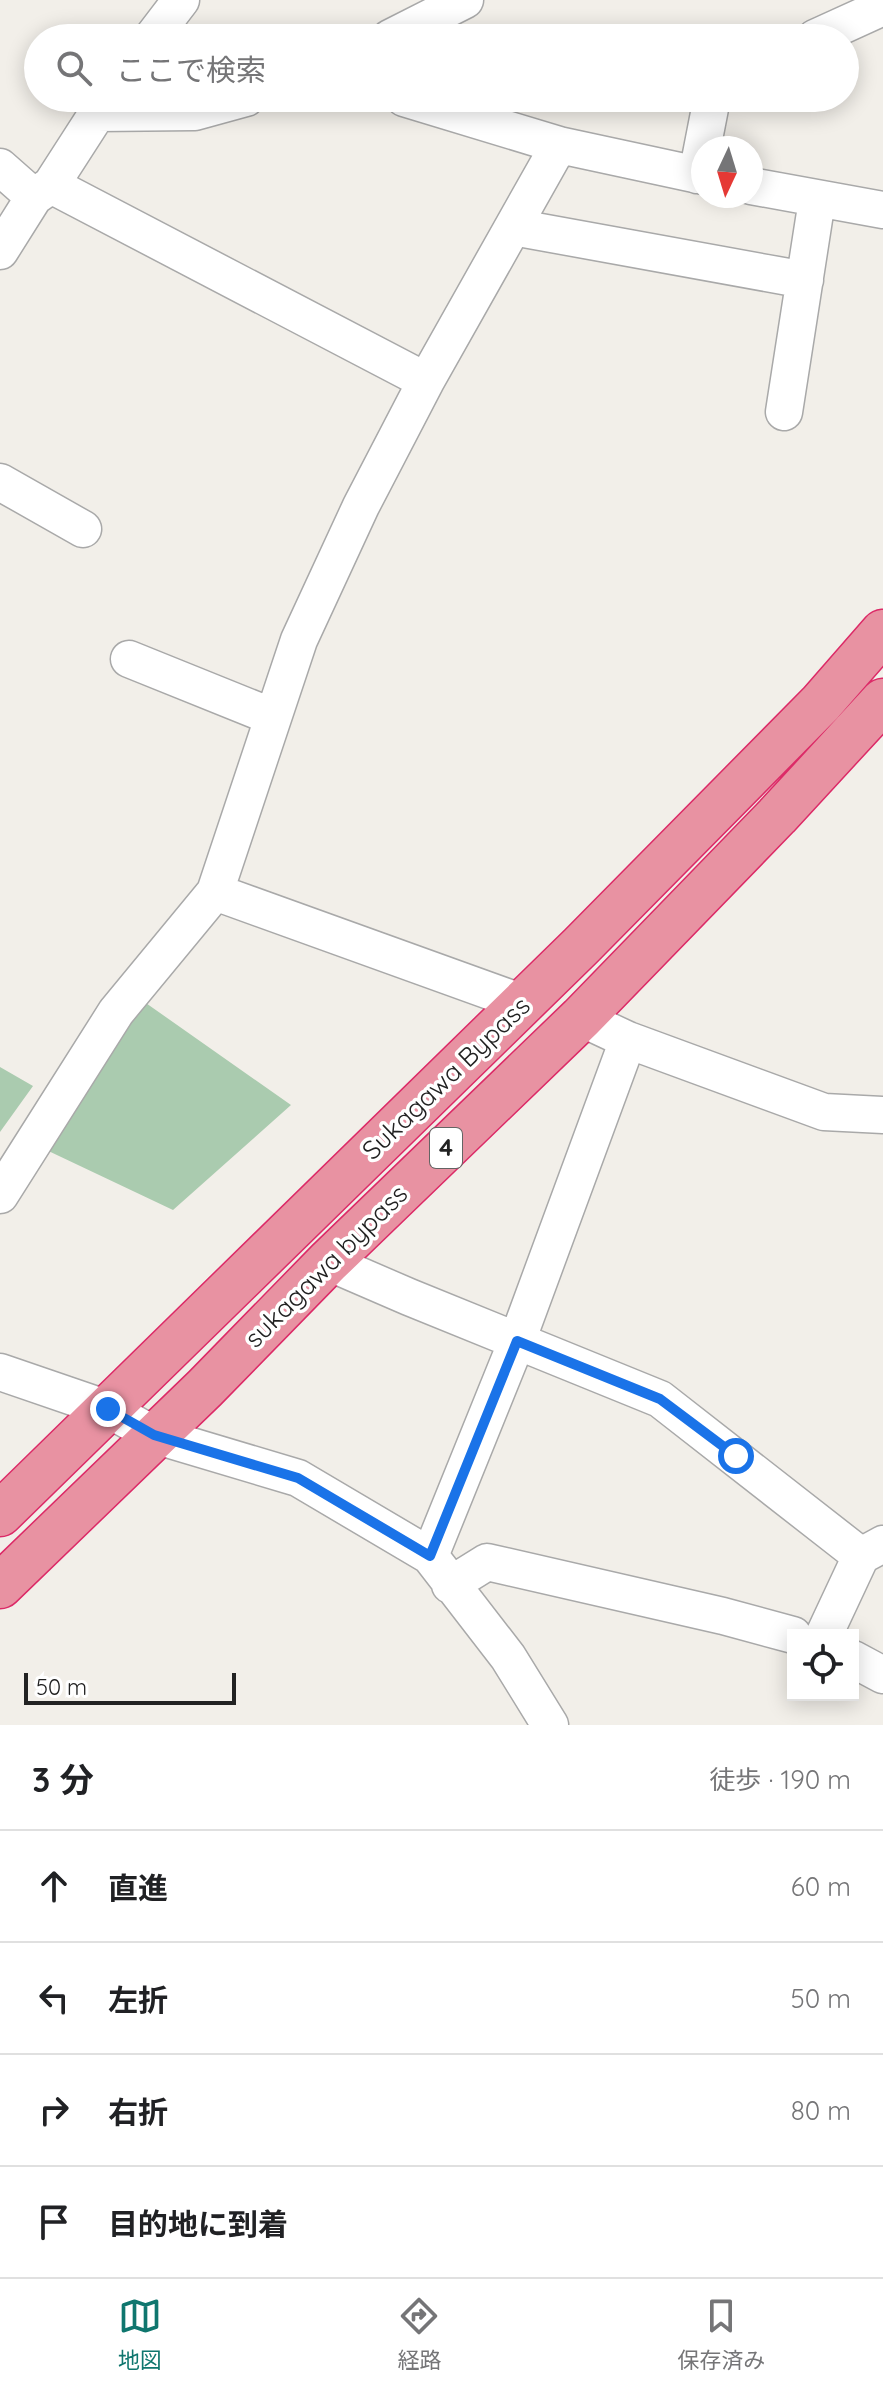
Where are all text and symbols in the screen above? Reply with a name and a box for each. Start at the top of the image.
search box [24,24,859,112]
icon: search [52,46,96,90]
text: ここで検索 [116,51,266,89]
north arrow [691,136,763,208]
street label: Sukagawa Bypass [355,989,537,1166]
road number: 4 [430,1128,462,1168]
street label: sukagawa bypass [237,1177,414,1354]
route end [90,1391,126,1427]
route start [718,1438,754,1474]
map controls [787,1629,859,1701]
button: locate [787,1629,859,1701]
scale bar [24,1669,236,1705]
text: 50 m [36,1673,87,1701]
text: 3 分 [32,1758,94,1801]
text: 徒歩 · 190 m [709,1763,851,1796]
icon: ahead [32,1864,76,1908]
text: 直進 [108,1869,168,1907]
text: 60 m [791,1870,851,1903]
icon: left [32,1976,76,2020]
text: 左折 [108,1981,168,2019]
text: 50 m [791,1982,851,2015]
icon: right [32,2088,76,2132]
text: 右折 [108,2093,168,2131]
text: 80 m [791,2094,851,2127]
icon: arrive [32,2200,76,2244]
text: 目的地に到着 [108,2205,288,2243]
tab: 地図 [118,2294,162,2374]
tab: 経路 [397,2294,441,2374]
tab: 保存済み [677,2294,765,2374]

